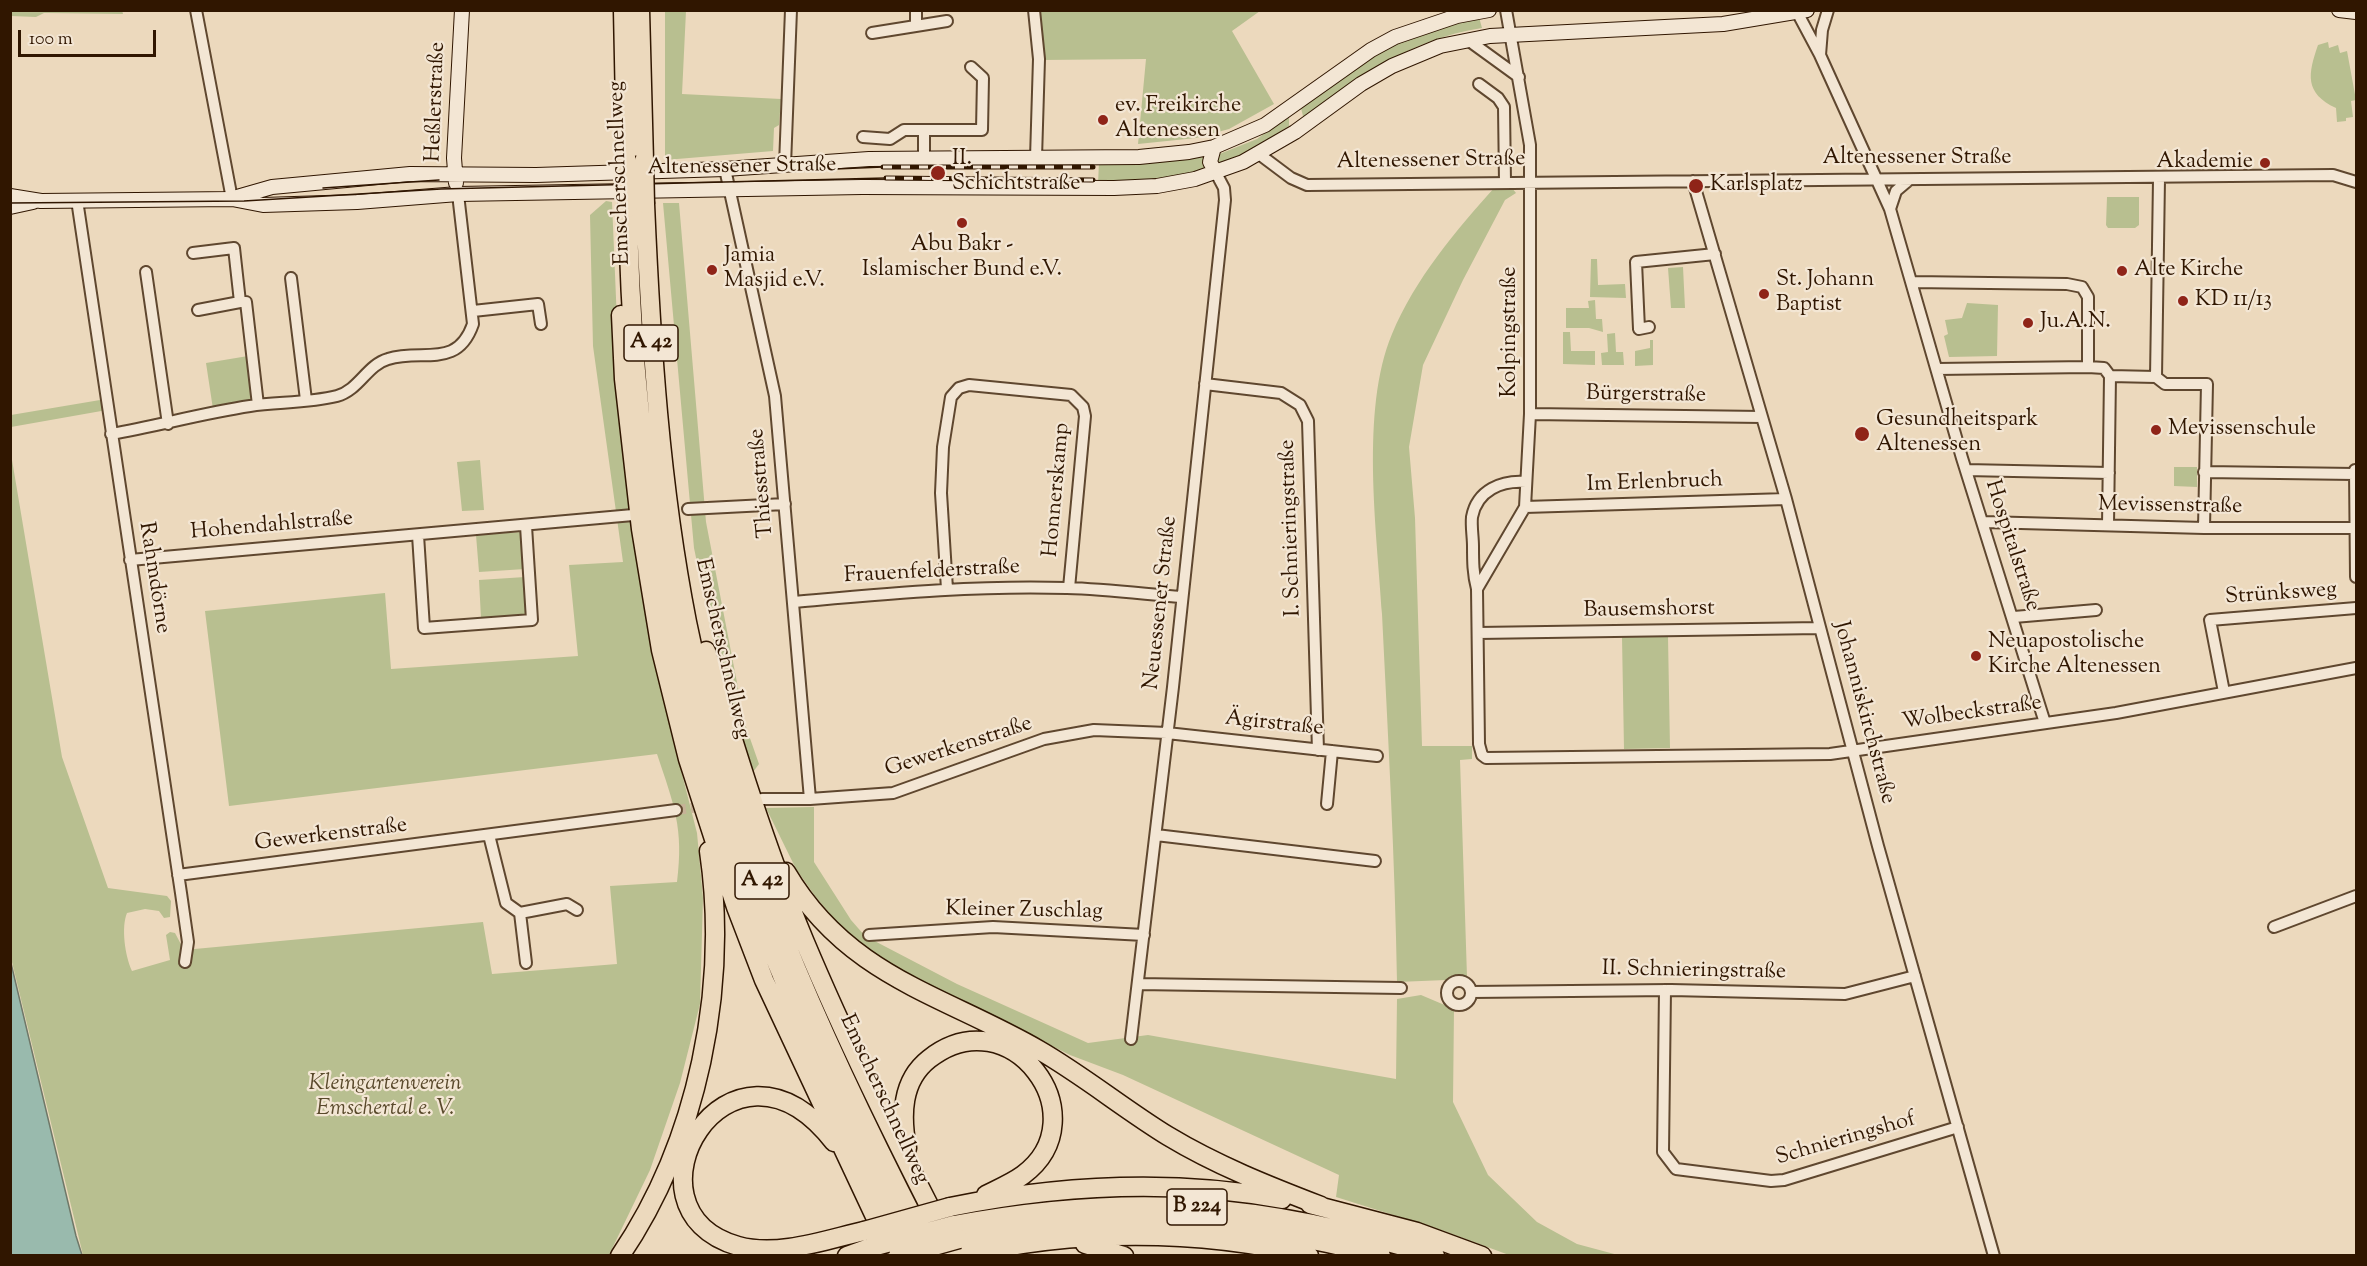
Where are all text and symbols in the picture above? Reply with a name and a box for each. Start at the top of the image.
scale bar [21,18,159,56]
text: 100 m [29,27,73,53]
street label: Heßlerstraße [422,42,452,162]
street label: Emscherschnellweg [605,80,637,266]
place label: ev. Freikirche Altenessen [1115,94,1241,146]
marker: ev. Freikirche Altenessen [1096,113,1110,127]
street label: Altenessener Straße [1823,146,2011,172]
place label: II. Schichtstraße [952,147,1080,198]
street label: Altenessener Straße [1336,147,1526,177]
place label: Akademie [2156,150,2253,176]
street label: Altenessener Straße [647,153,837,183]
marker: Akademie [2258,156,2272,170]
marker: II. Schichtstraße [929,164,947,182]
place label: Karlsplatz [1710,173,1803,199]
marker: Karlsplatz [1687,177,1705,195]
marker: Abu Bakr - Islamischer Bund e.V. [955,216,969,230]
place label: Abu Bakr - Islamischer Bund e.V. [862,233,1062,284]
place label: Jamia Masjid e.V. [724,244,825,296]
place label: Alte Kirche [2134,258,2243,284]
marker: Jamia Masjid e.V. [705,263,719,277]
marker: Alte Kirche [2115,264,2129,278]
street label: Kolpingstraße [1498,266,1524,398]
place label: St. Johann Baptist [1776,268,1874,320]
marker: St. Johann Baptist [1757,287,1771,301]
place label: KD 11/13 [2195,288,2272,314]
marker: KD 11/13 [2176,294,2190,308]
place label: Ju.A.N. [2040,310,2111,336]
marker: Ju.A.N. [2021,316,2035,330]
road number: A 42 [624,325,678,361]
street label: Bürgerstraße [1586,382,1706,410]
place label: Gesundheitspark Altenessen [1876,408,2038,460]
place label: Mevissenschule [2168,417,2316,443]
street label: Honnerskamp [1039,422,1077,558]
marker: Mevissenschule [2149,423,2163,437]
marker: Gesundheitspark Altenessen [1853,425,1871,443]
street label: Thiesstraße [745,427,781,539]
street label: I. Schnieringstraße [1276,439,1308,617]
street label: Im Erlenbruch [1586,468,1724,500]
street label: Hospitalstraße [1977,477,2045,615]
street label: Mevissenstraße [2098,493,2242,521]
street label: Hohendahlstraße [190,507,354,547]
street label: Neuessener Straße [1140,515,1184,691]
street label: Rahmdörne [131,520,175,636]
street label: Frauenfelderstraße [843,555,1021,591]
street label: Emscherschnellweg [687,556,755,742]
street label: Strünksweg [2224,578,2338,612]
street label: Bausemshorst [1583,597,1715,625]
street label: Johanniskirchstraße [1826,619,1900,807]
place label: Neuapostolische Kirche Altenessen [1988,630,2161,682]
marker: Neuapostolische Kirche Altenessen [1969,649,1983,663]
street label: Wolbeckstraße [1900,691,2044,737]
street label: Ägirstraße [1223,707,1325,743]
street label: Gewerkenstraße [882,712,1036,784]
street label: Gewerkenstraße [253,814,409,858]
road number: A 42 [735,863,789,899]
street label: Kleiner Zuschlag [945,897,1103,927]
street label: II. Schnieringstraße [1602,957,1786,987]
street label: Emscherschnellweg [832,1011,934,1189]
park label: Kleingartenverein Emschertal e. V. [309,1072,461,1124]
street label: Schnieringshof [1773,1107,1919,1173]
road number: B 224 [1167,1189,1227,1225]

